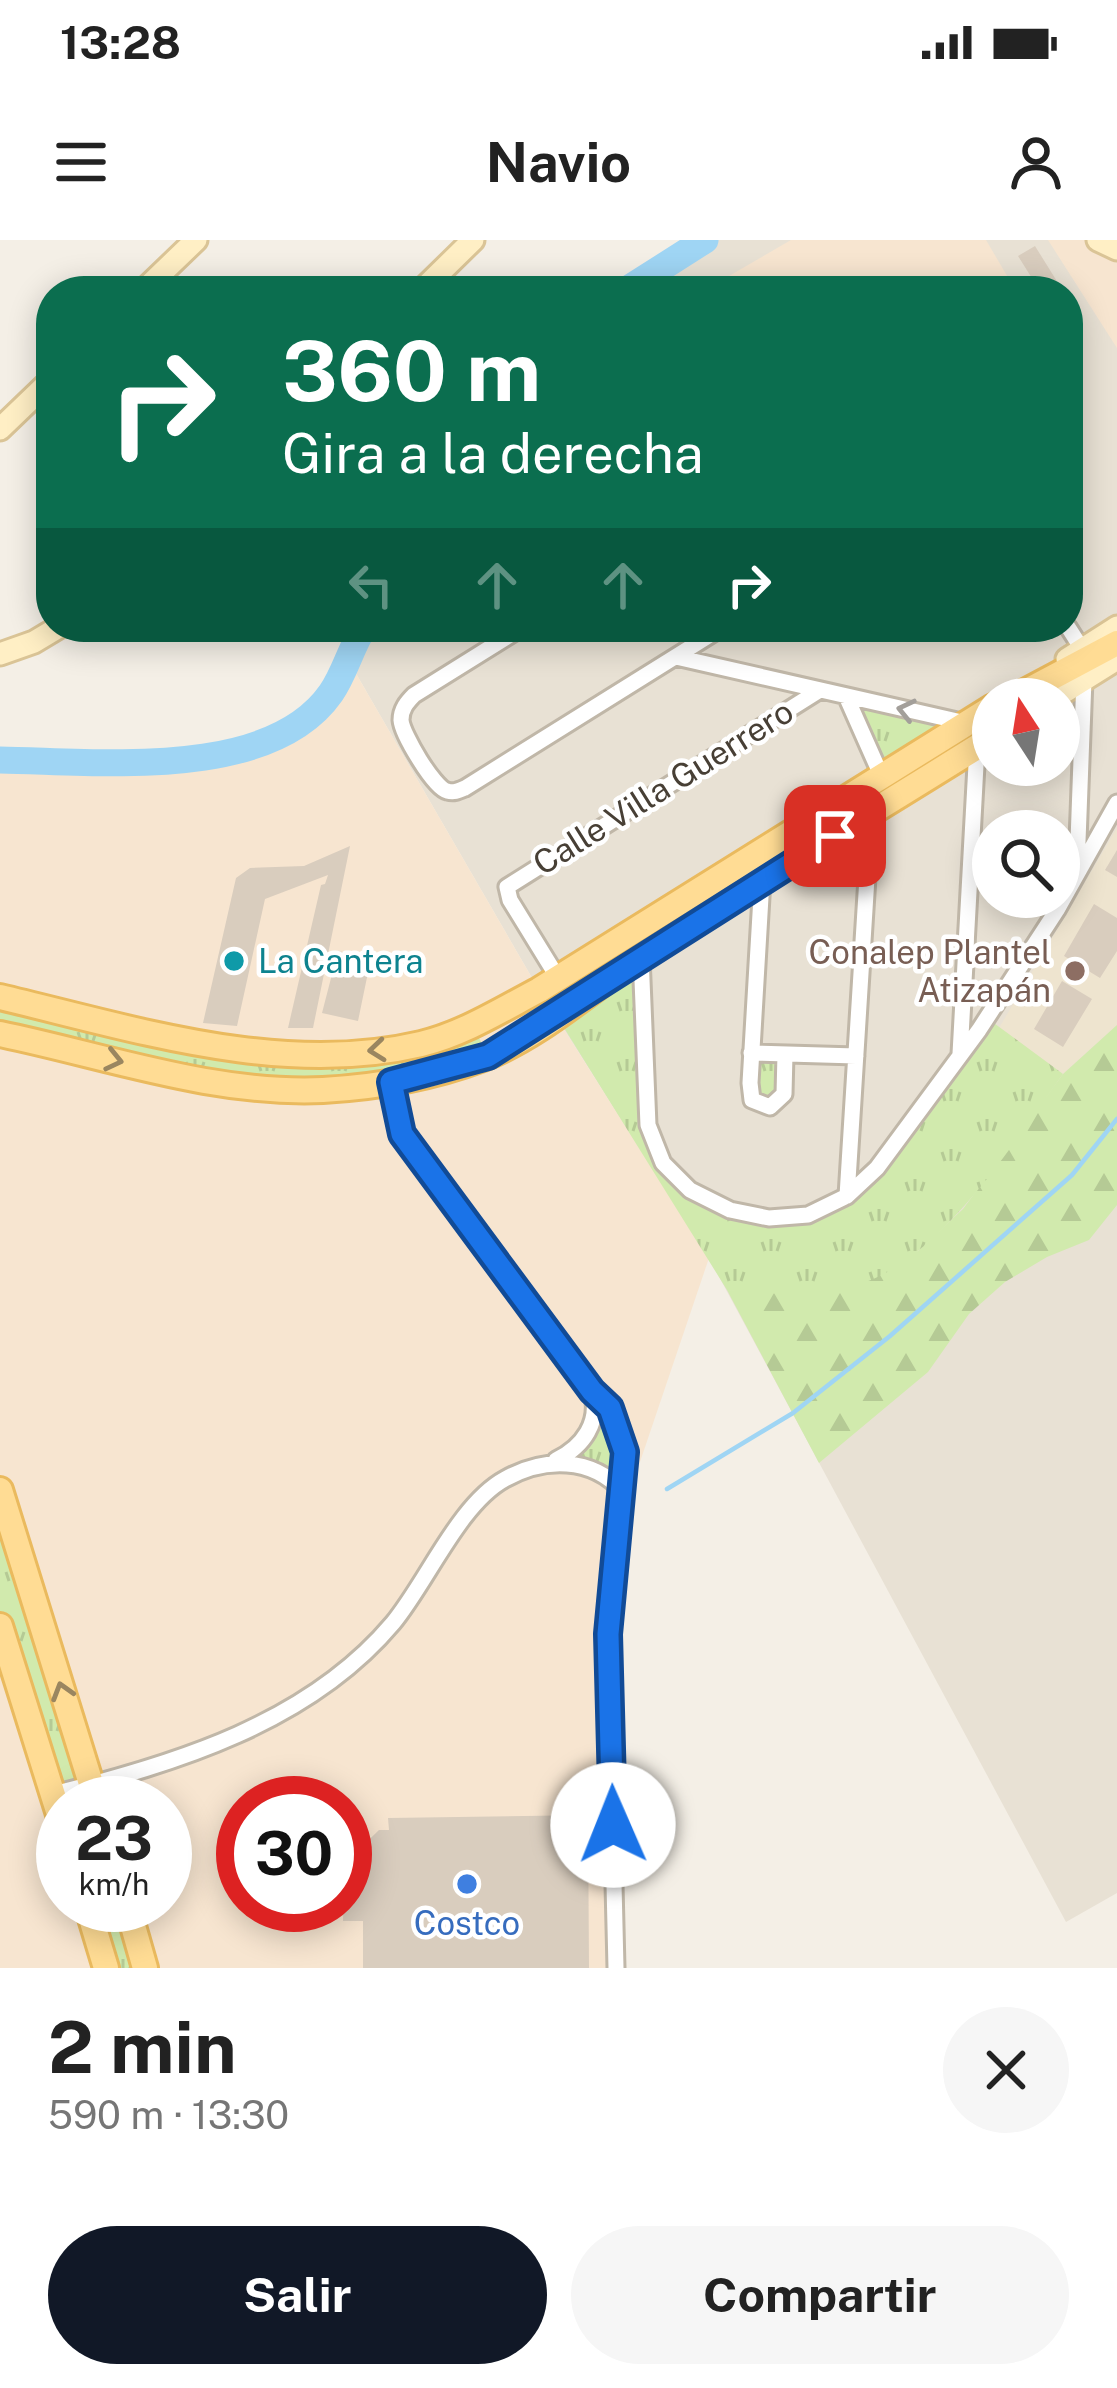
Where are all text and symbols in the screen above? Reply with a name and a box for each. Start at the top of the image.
text: 13:28 [60,16,181,69]
icon: menu [48,129,114,195]
icon: person [1003,129,1069,195]
text: Navio [486,131,631,194]
text: 360 m [282,321,541,420]
icon: right [84,324,240,480]
text: Gira a la derecha [282,422,704,485]
icon: left [338,552,404,618]
icon: ahead [464,552,530,618]
icon: ahead [590,552,656,618]
icon: right [716,552,782,618]
north arrow [972,678,1080,786]
map controls [972,678,1080,918]
street label: Calle Villa Guerrero [526,692,800,882]
one-way arrow [896,698,916,723]
pin [784,785,886,887]
icon: arrive [802,803,868,869]
button: search [972,810,1080,918]
place label: Conalep Plantel Atizapán [809,933,1051,1009]
place label: La Cantera [258,942,424,980]
marker: La Cantera [221,948,247,974]
marker: Conalep Plantel Atizapán [1062,958,1088,984]
one-way arrow [367,1037,387,1063]
one-way arrow [103,1047,123,1072]
one-way arrow [51,1681,76,1702]
position arrow [550,1762,676,1888]
speed limit sign: 30 [216,1776,372,1932]
text: 23 [75,1803,153,1874]
text: km/h [79,1866,149,1902]
marker: Costco [454,1871,480,1897]
place label: Costco [414,1904,520,1942]
text: 2 min [48,2005,237,2089]
button: close [943,2007,1069,2133]
text: 590 m · 13:30 [48,2092,289,2138]
button: Salir [48,2226,547,2364]
button: Compartir [571,2226,1069,2364]

